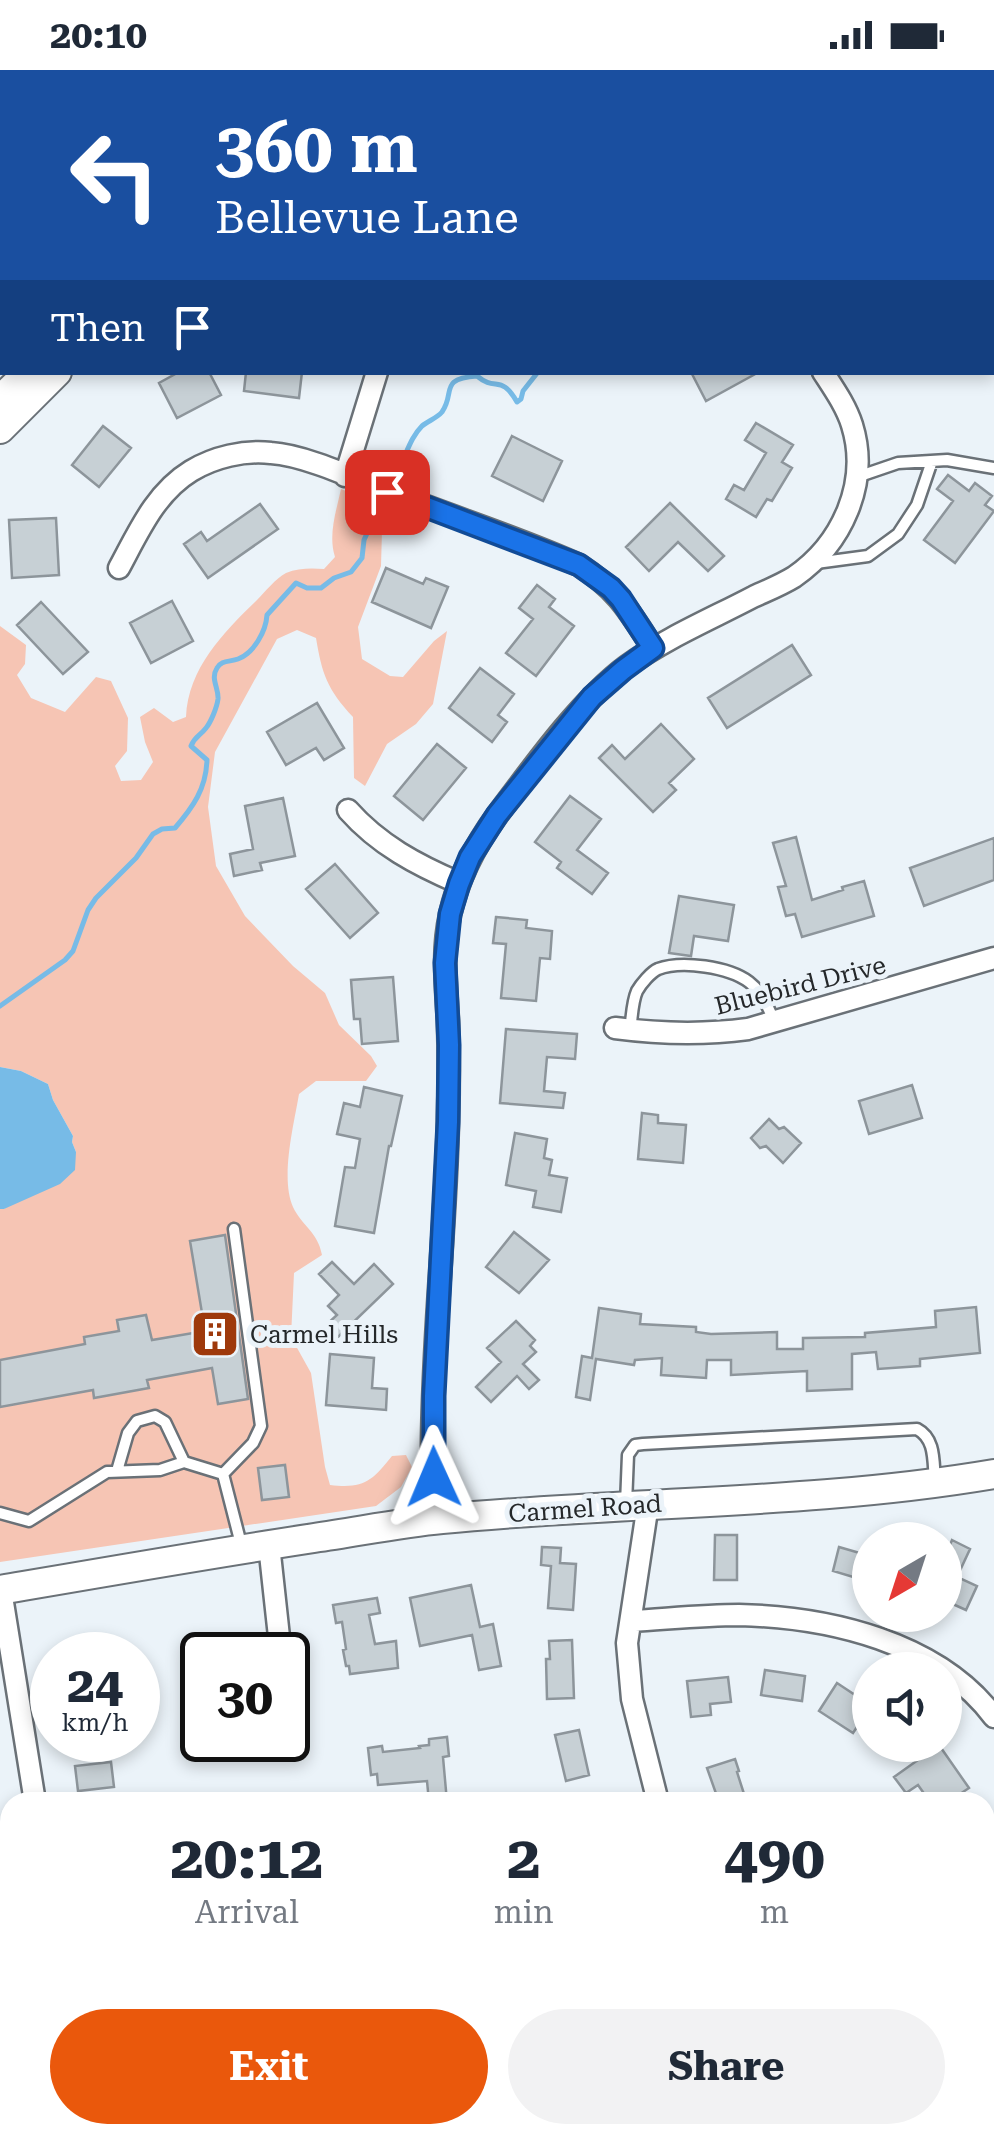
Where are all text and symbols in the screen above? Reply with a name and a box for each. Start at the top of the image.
text: 20:10 [50,13,147,57]
text: 360 m [215,107,418,189]
icon: left [50,110,180,240]
text: Bellevue Lane [215,191,519,244]
icon: arrive [165,300,220,355]
text: Then [50,306,145,350]
pin [345,450,430,535]
icon: arrive [360,465,415,520]
street label: Bluebird Drive [712,950,889,1021]
building icon: Carmel Hills [189,1308,241,1360]
place label: Carmel Hills [250,1320,398,1349]
position arrow [382,1425,486,1529]
street label: Carmel Road [507,1489,663,1528]
north arrow [852,1522,962,1632]
map controls [852,1522,962,1762]
speed limit sign: 30 [180,1632,310,1762]
button: sound [852,1652,962,1762]
text: 24 [67,1656,123,1714]
text: km/h [62,1708,128,1737]
text: 20:12 [170,1822,323,1893]
text: 2 [507,1822,540,1893]
text: 490 [724,1822,825,1893]
text: Arrival [195,1893,299,1931]
text: min [494,1893,554,1931]
text: m [760,1893,789,1931]
button: Exit [50,2009,488,2124]
button: Share [508,2009,945,2124]

